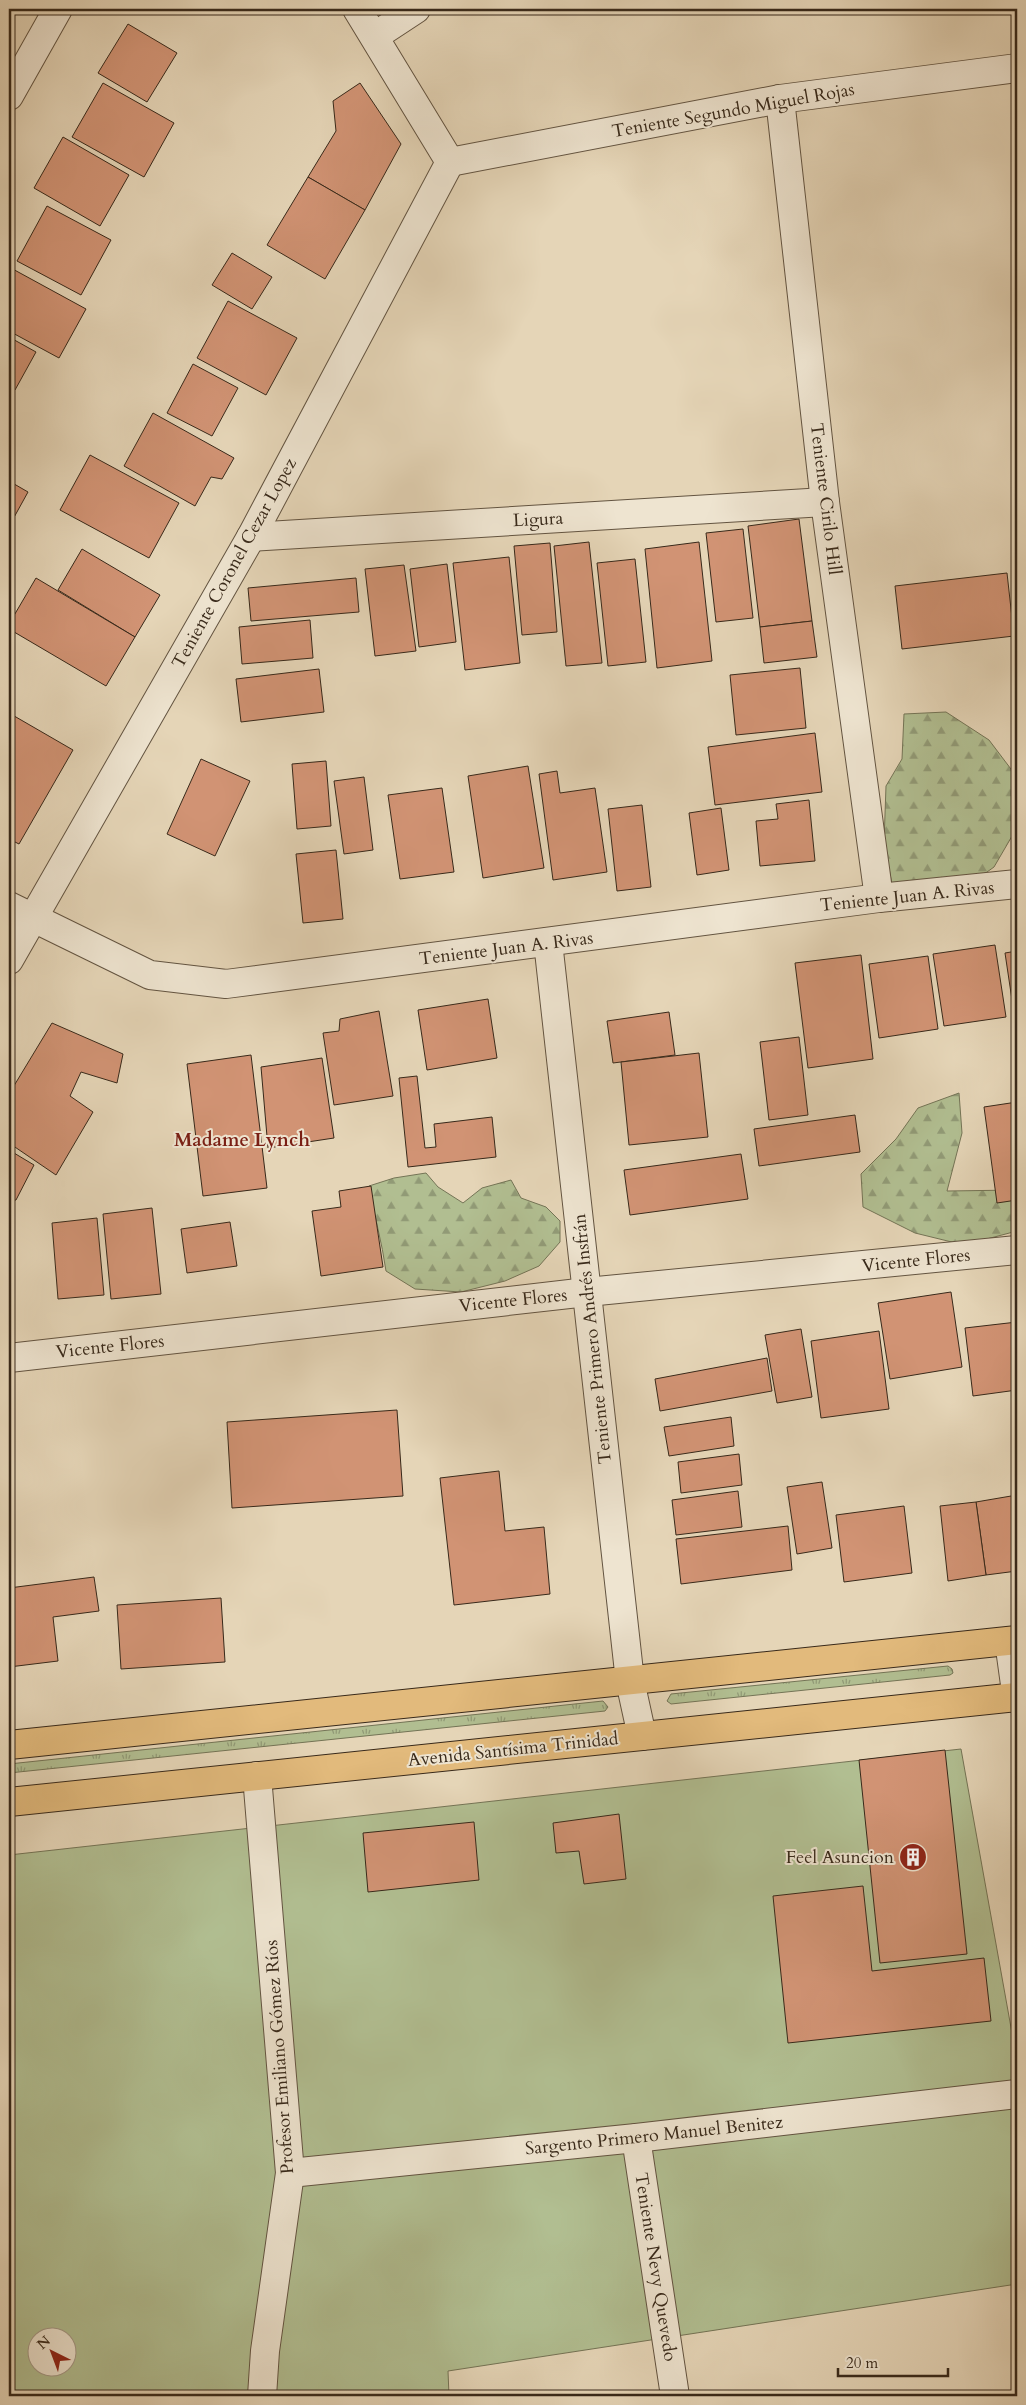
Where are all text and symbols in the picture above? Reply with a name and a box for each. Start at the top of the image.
street label: Teniente Segundo Miguel Rojas [610,77,856,144]
street label: Teniente Cirilo Hill [804,422,847,577]
street label: Teniente Coronel Cezar Lopez [166,454,303,673]
street label: Ligura [512,506,564,533]
street label: Teniente Juan A. Rivas [819,875,995,918]
street label: Teniente Juan A. Rivas [418,925,595,972]
district label: Madame Lynch [174,1127,310,1153]
street label: Teniente Primero Andrés Insfrán [567,1212,618,1465]
street label: Vicente Flores [861,1242,972,1279]
street label: Vicente Flores [458,1282,569,1319]
street label: Vicente Flores [55,1328,166,1365]
street label: Avenida Santísima Trinidad [407,1726,620,1773]
building icon: Feel Asuncion [898,1842,928,1872]
place label: Feel Asuncion [786,1845,895,1870]
street label: Profesor Emiliano Gómez Ríos [259,1939,300,2175]
street label: Sargento Primero Manuel Benitez [524,2110,784,2161]
street label: Teniente Nevy Quevedo [628,2171,683,2364]
north arrow [28,2328,78,2378]
text: N [33,2332,55,2354]
scale bar [838,2345,948,2377]
text: 20 m [846,2353,878,2373]

